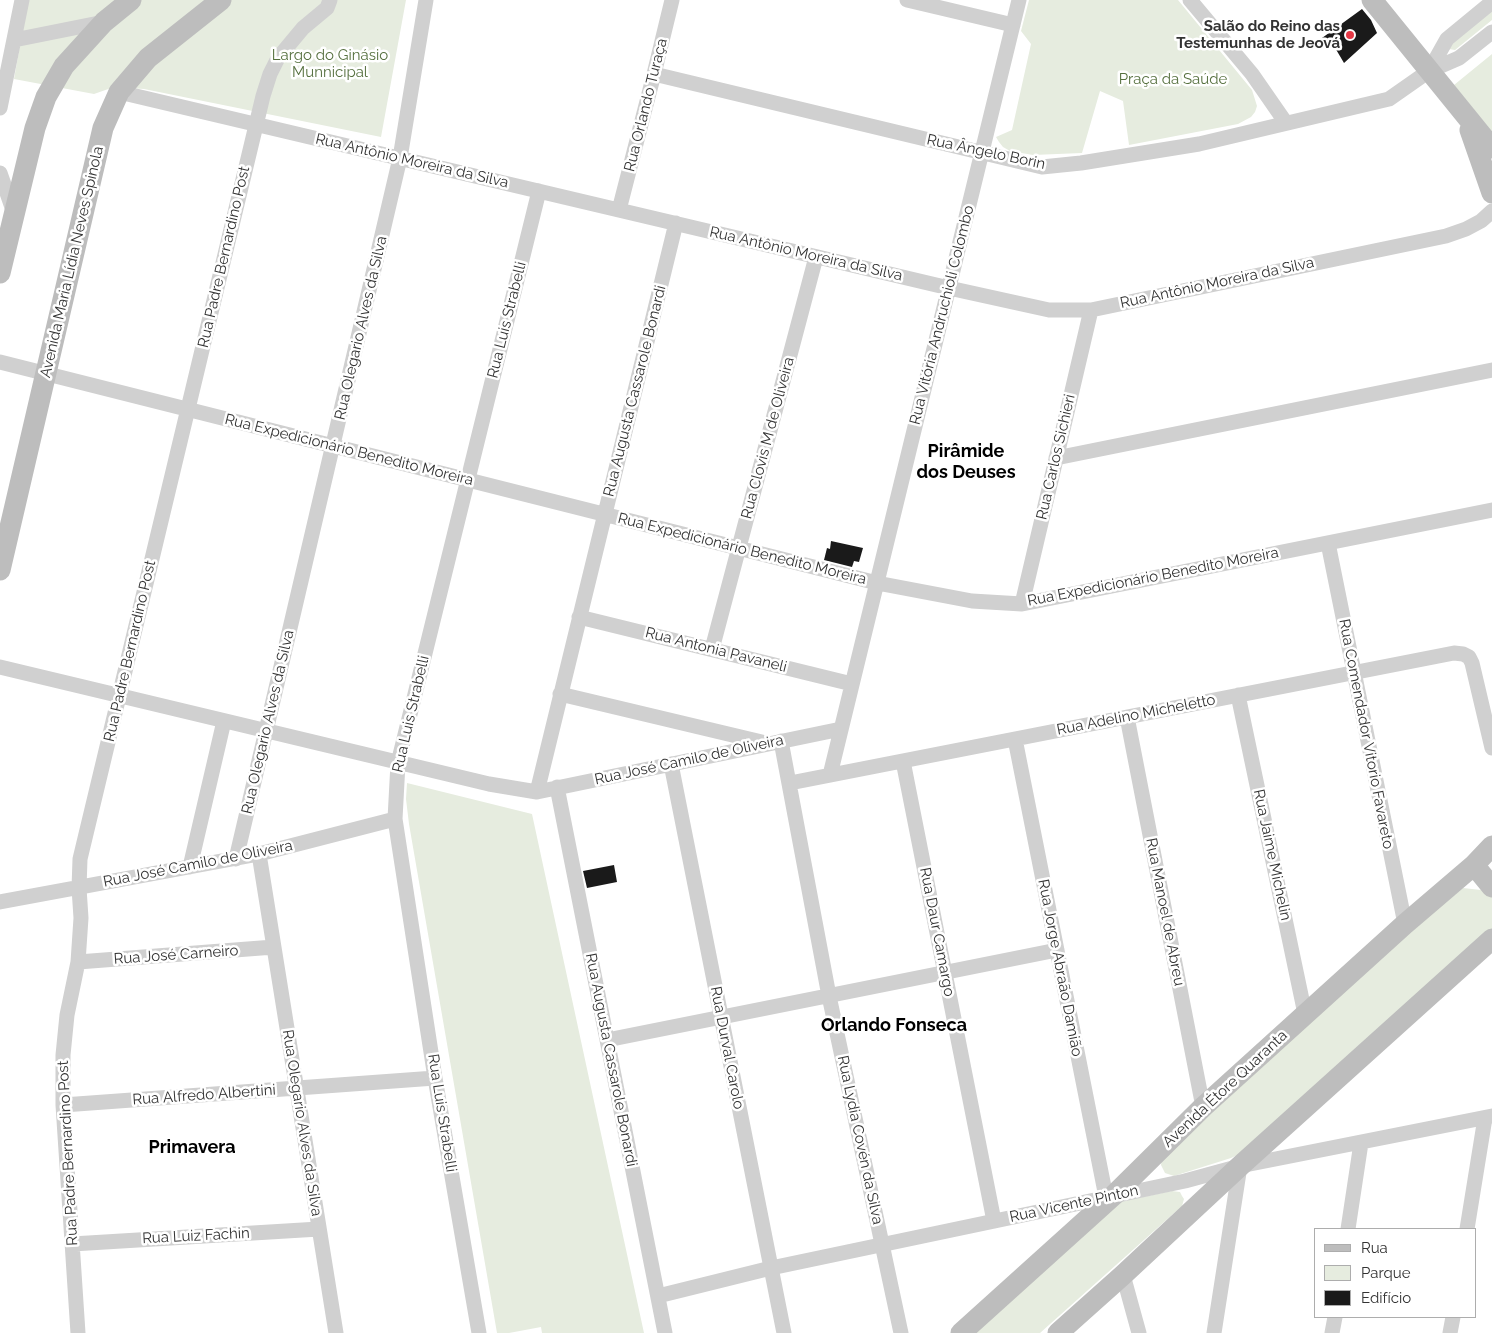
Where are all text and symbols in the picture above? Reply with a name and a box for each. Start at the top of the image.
place label: Salão do Reino das Testemunhas de Jeová [1176,17,1340,52]
marker: Salão do Reino das Testemunhas de Jeová [1344,29,1356,41]
street label: Rua Orlando Turaça [621,36,671,174]
park label: Largo do Ginásio Munnicipal [272,46,388,81]
park label: Praça da Saúde [1119,70,1227,88]
street label: Rua Antônio Moreira da Silva [314,130,510,192]
street label: Rua Ângelo Borin [925,131,1047,173]
street label: Avenida Maria Lídia Neves Spinola [37,144,107,380]
street label: Rua Padre Bernardino Post [194,165,254,349]
street label: Rua Vitória Andruchioli Colombo [906,204,978,426]
street label: Rua Antônio Moreira da Silva [708,223,904,285]
street label: Rua Olegario Alves da Silva [331,234,391,422]
street label: Rua Antônio Moreira da Silva [1118,254,1316,312]
street label: Rua Luis Strabelli [484,260,530,380]
street label: Rua Augusta Cassarole Bonardi [600,283,670,499]
street label: Rua Clovis M de Oliveira [738,355,798,521]
street label: Rua Carlos Sichieri [1033,392,1079,522]
street label: Rua Expedicionário Benedito Moreira [223,410,475,490]
district label: Pirâmide dos Deuses [916,441,1016,484]
street label: Rua Expedicionário Benedito Moreira [616,509,868,589]
street label: Rua Expedicionário Benedito Moreira [1026,544,1280,610]
street label: Rua Padre Bernardino Post [100,559,160,743]
street label: Rua Comendador Vitorio Favareto [1335,617,1397,851]
street label: Rua Antonia Pavaneli [643,624,789,676]
street label: Rua Olegario Alves da Silva [238,628,298,816]
street label: Rua Luis Strabelli [389,654,433,774]
street label: Rua Adelino Micheletto [1055,691,1217,739]
street label: Rua José Camilo de Oliveira [593,731,785,789]
street label: Rua Jaime Michelin [1249,788,1295,922]
street label: Rua José Camilo de Oliveira [102,837,294,891]
street label: Rua Manoel de Abreu [1142,837,1188,987]
street label: Rua Daur Camargo [916,866,958,998]
street label: Rua Jorge Abraão Damião [1034,878,1086,1058]
street label: Rua José Carneiro [113,942,239,968]
street label: Rua Augusta Cassarole Bonardi [581,952,641,1168]
street label: Rua Durval Carolo [706,985,748,1111]
district label: Orlando Fonseca [821,1015,967,1037]
street label: Avenida Étore Quaranta [1159,1027,1291,1151]
street label: Rua Olegario Alves da Silva [278,1028,326,1218]
street label: Rua Luis Strabelli [424,1053,460,1173]
street label: Rua Lydia Covén da Silva [833,1054,887,1226]
street label: Rua Padre Bernardino Post [54,1060,82,1246]
street label: Rua Alfredo Albertini [132,1081,276,1109]
district label: Primavera [148,1137,236,1159]
street label: Rua Vicente Pinton [1008,1182,1140,1226]
street label: Rua Luiz Fachin [142,1224,250,1248]
legend [1314,1228,1477,1318]
text: Rua [1361,1239,1388,1257]
text: Parque [1361,1264,1410,1282]
text: Edifício [1361,1289,1411,1307]

